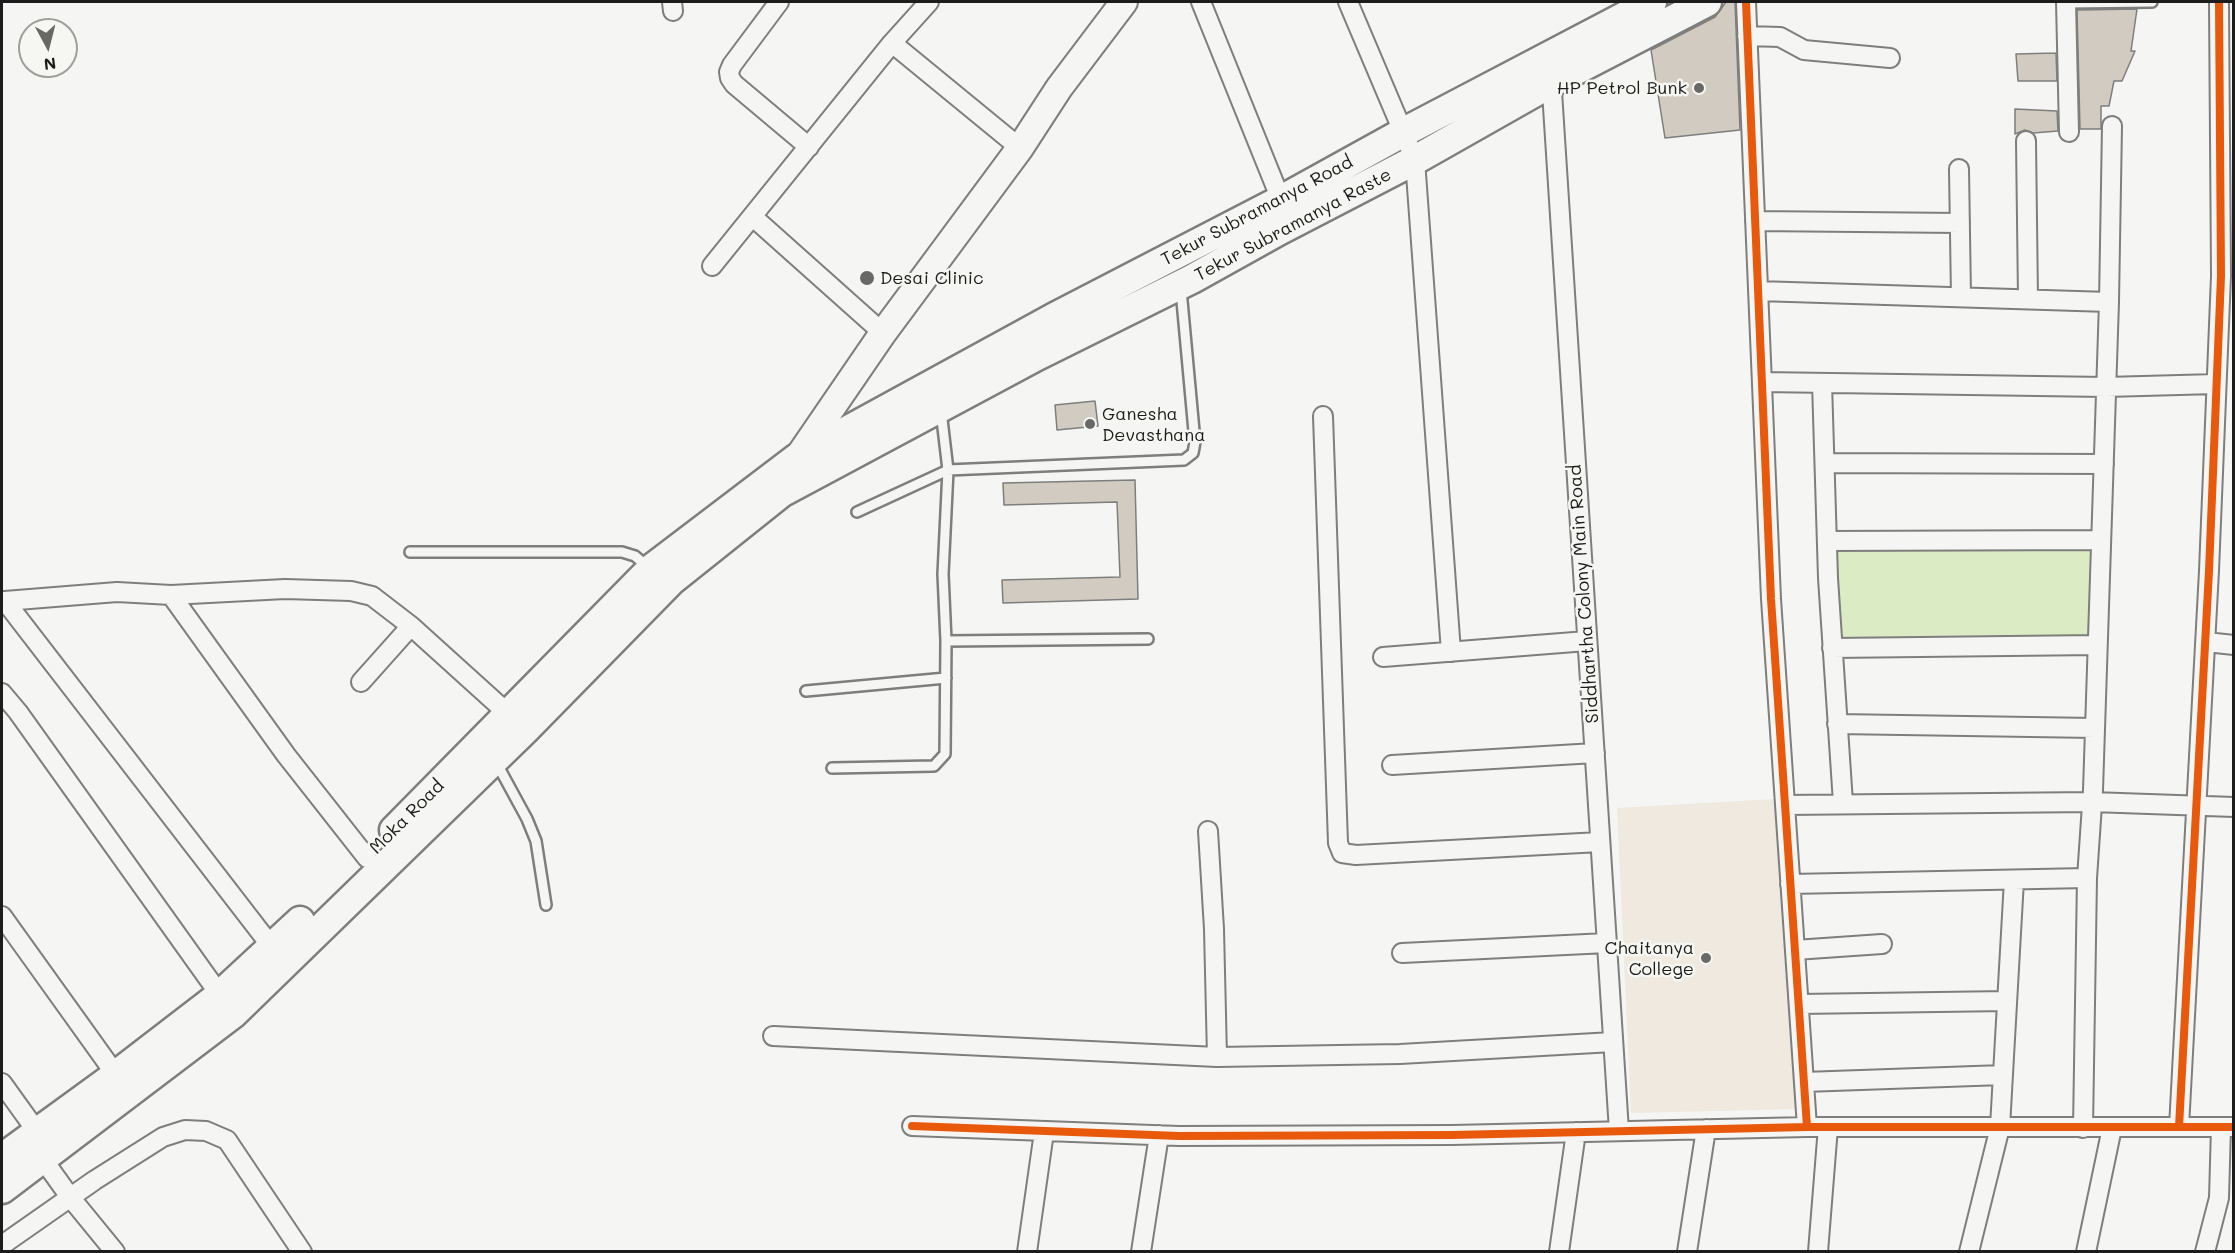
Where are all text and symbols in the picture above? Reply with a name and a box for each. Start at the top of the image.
north arrow [18,18,78,78]
text: N [43,53,57,76]
place label: HP Petrol Bunk [1557,77,1687,99]
marker: HP Petrol Bunk [1692,81,1706,95]
street label: Tekur Subramanya Road [1158,151,1356,271]
street label: Tekur Subramanya Raste [1191,164,1395,286]
place label: Desai Clinic [880,267,984,289]
marker: Desai Clinic [858,269,876,287]
place label: Ganesha Devasthana [1102,403,1205,446]
marker: Ganesha Devasthana [1083,417,1097,431]
street label: Siddhartha Colony Main Road [1564,464,1604,724]
street label: Moka Road [365,775,449,859]
place label: Chaitanya College [1605,937,1694,980]
marker: Chaitanya College [1699,951,1713,965]

